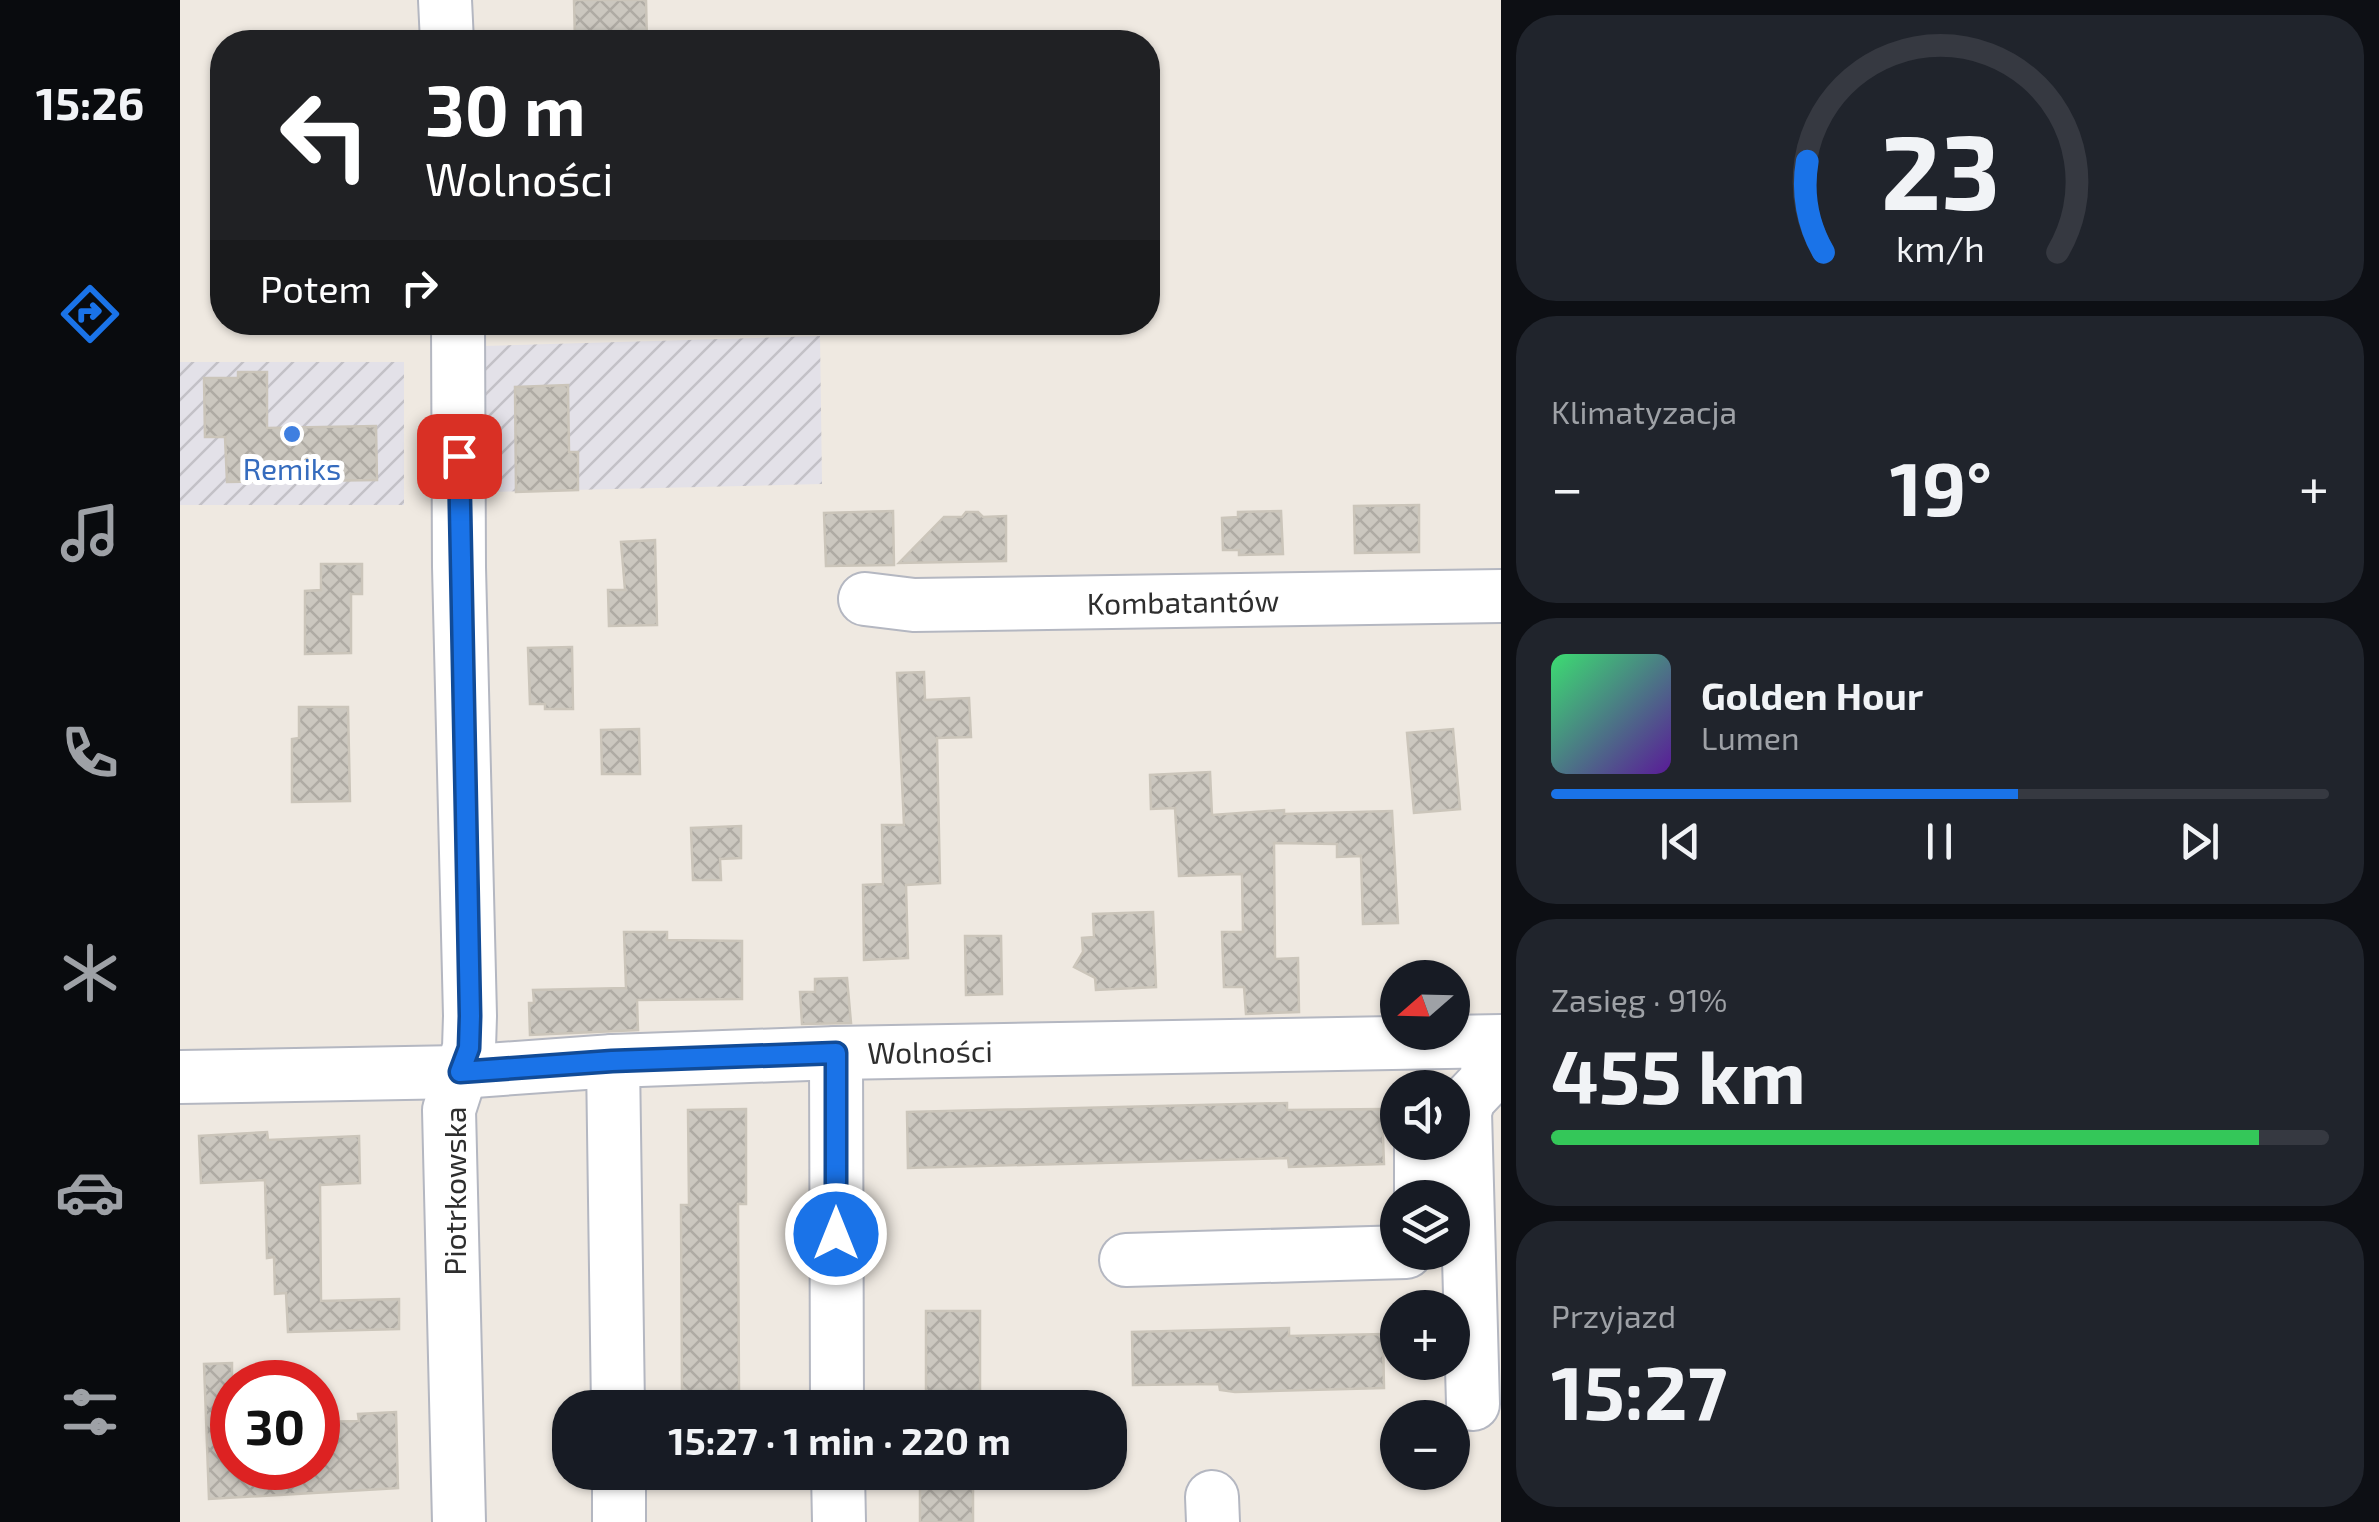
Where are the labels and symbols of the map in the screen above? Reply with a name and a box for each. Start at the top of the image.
pin [417,414,502,499]
marker: Remiks [281,423,303,445]
place label: Remiks [243,450,341,486]
street label: Kombatantów [1086,581,1280,621]
north arrow [1380,960,1470,1050]
street label: Wolności [867,1032,993,1070]
street label: Piotrkowska [436,1106,472,1276]
position arrow [784,1182,888,1286]
speed limit sign: 30 [210,1360,340,1490]

